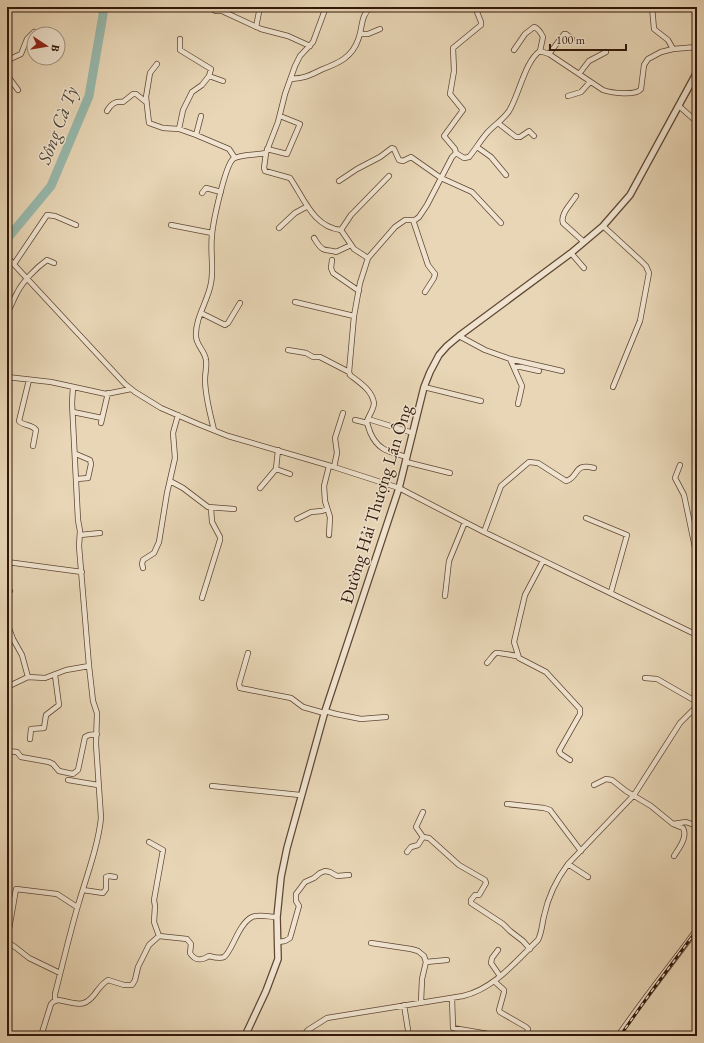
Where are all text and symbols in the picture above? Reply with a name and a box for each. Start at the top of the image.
north arrow [26,26,66,66]
scale bar [550,26,626,52]
text: 100 m [556,32,586,48]
text: B [48,43,63,53]
water label: Sông Cà Ty [31,82,84,169]
street label: Đường Hải Thượng Lãn Ông [334,401,417,606]

